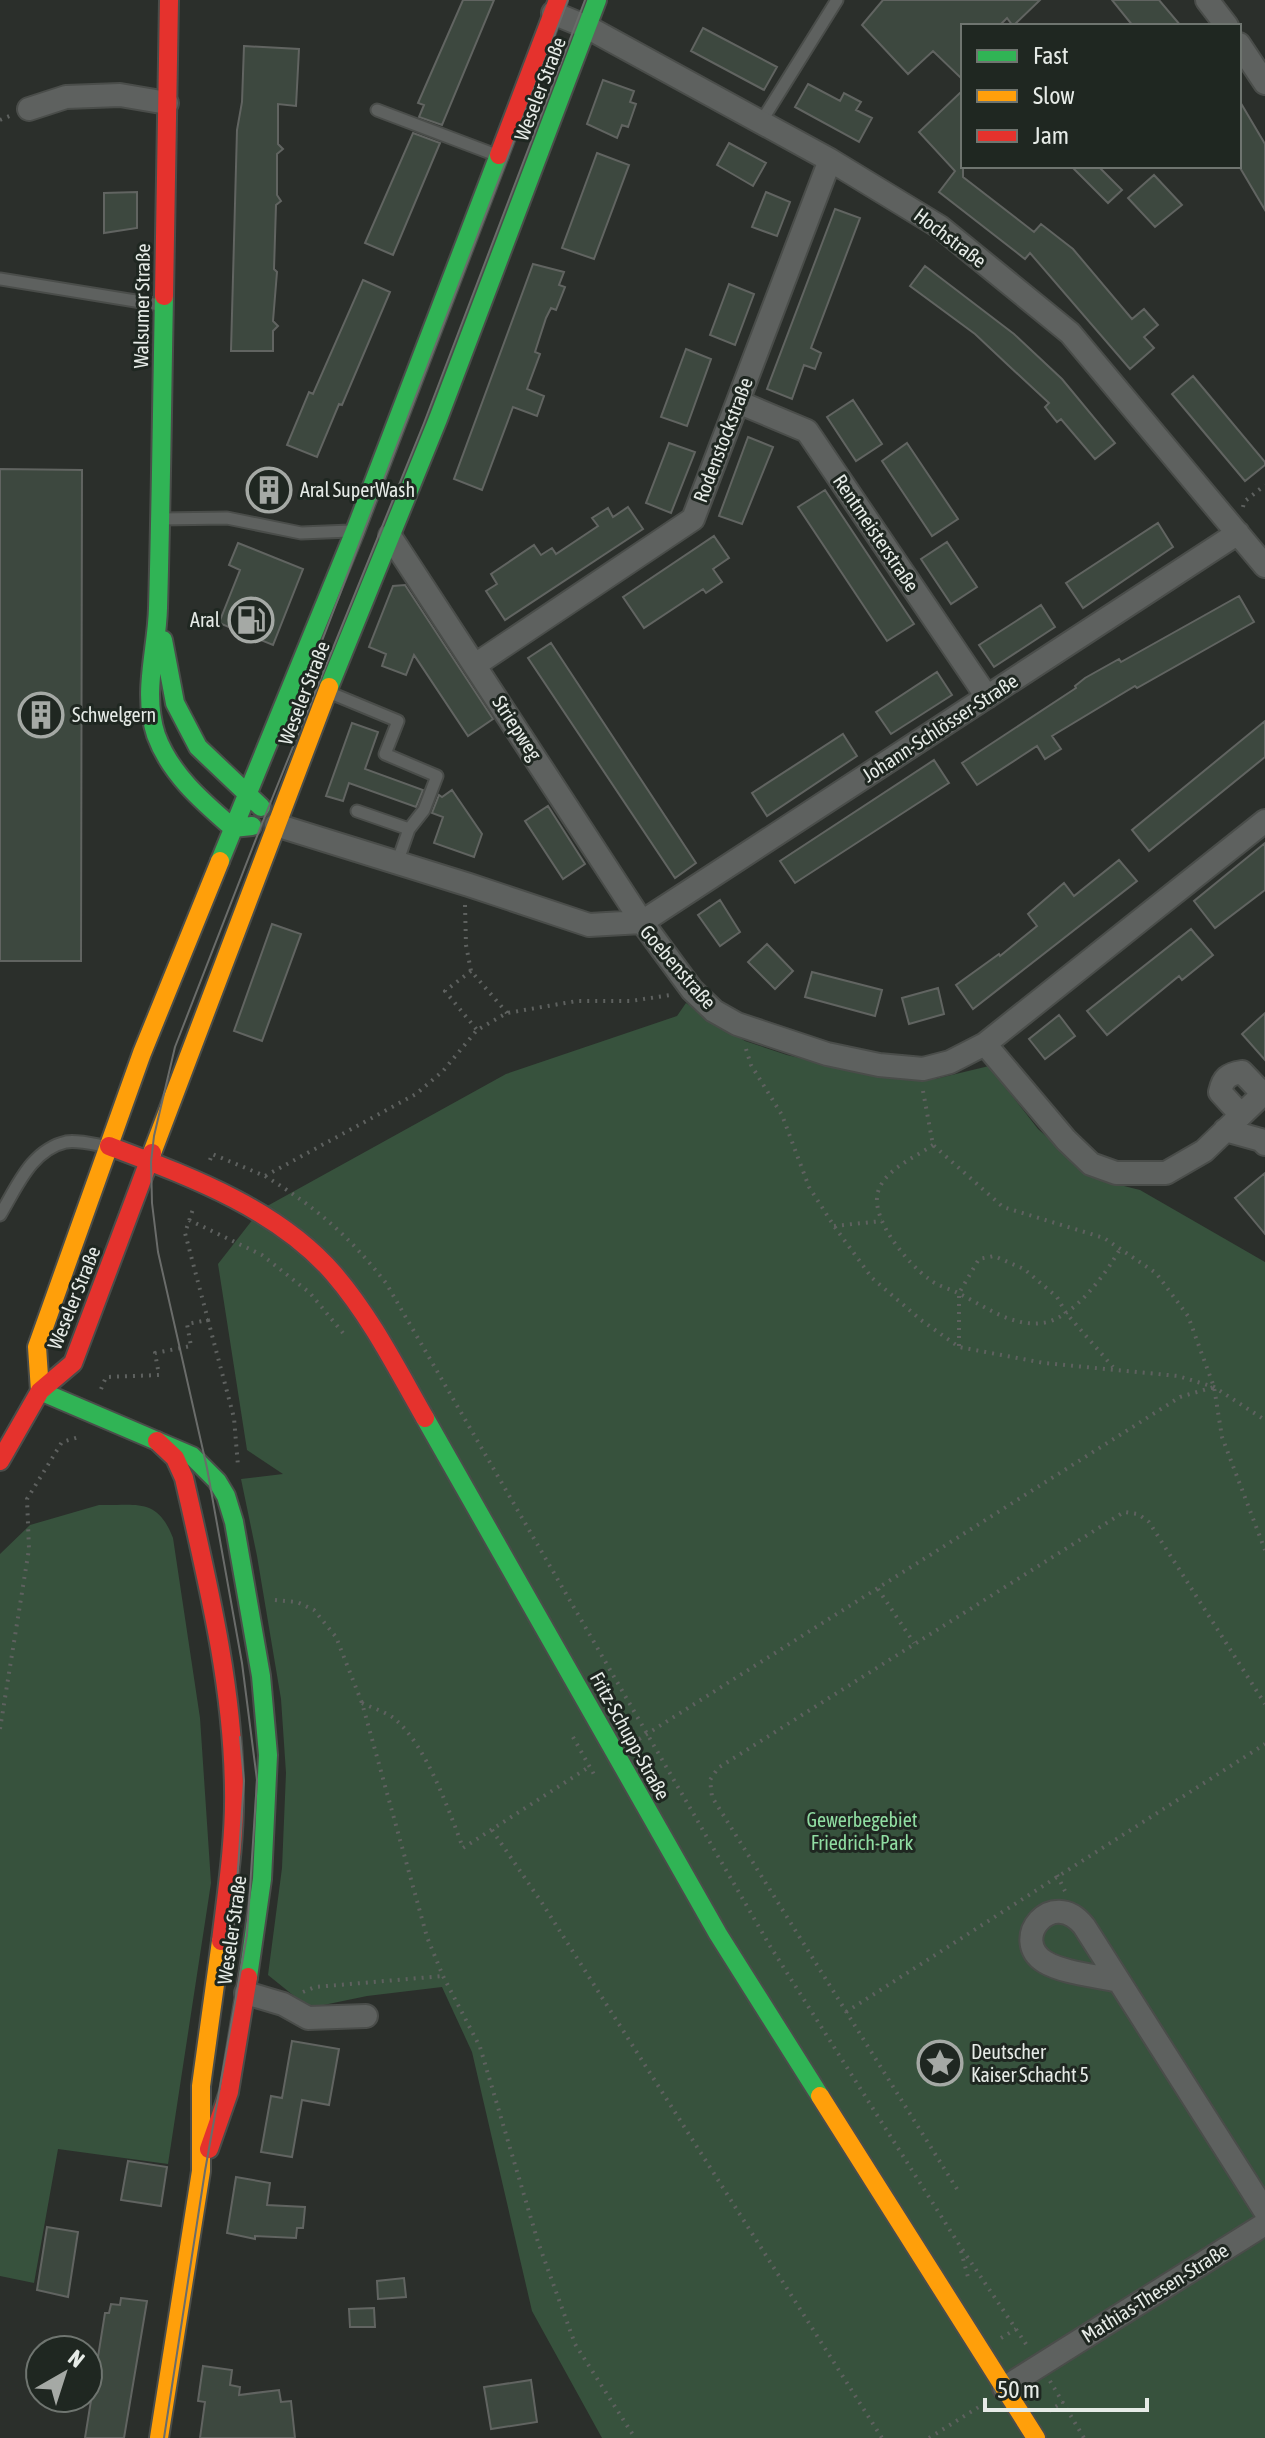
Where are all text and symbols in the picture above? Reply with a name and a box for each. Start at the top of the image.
legend [961,24,1241,168]
street label: Weseler Straße [509,34,570,144]
text: Fast [1033,42,1069,69]
text: Slow [1033,82,1075,109]
text: Jam [1033,122,1069,149]
street label: Hochstraße [910,203,991,272]
street label: Walsumer Straße [129,243,154,369]
street label: Rodenstockstraße [688,374,757,506]
building icon: Aral SuperWash [245,466,293,514]
street label: Rentmeisterstraße [829,470,924,596]
place label: Aral SuperWash [300,478,415,501]
fuel station icon: Aral [227,596,275,644]
place label: Aral [190,608,221,631]
street label: Weseler Straße [273,638,334,748]
street label: Johann-Schlösser-Straße [858,669,1022,786]
building icon: Schwelgern [17,691,65,739]
street label: Striepweg [488,691,547,765]
place label: Schwelgern [72,703,156,726]
street label: Goebenstraße [636,920,721,1013]
street label: Weseler Straße [42,1243,105,1353]
street label: Fritz-Schupp-Straße [586,1668,675,1804]
park label: Gewerbegebiet Friedrich-Park [807,1808,918,1854]
street label: Weseler Straße [213,1874,251,1986]
place icon: Deutscher Kaiser Schacht 5 [916,2039,964,2087]
place label: Deutscher Kaiser Schacht 5 [971,2040,1089,2086]
street label: Mathias-Thesen-Straße [1077,2238,1232,2347]
north arrow [24,2334,104,2414]
text: N [63,2344,90,2373]
scale bar [985,2362,1147,2412]
text: 50 m [997,2376,1040,2403]

